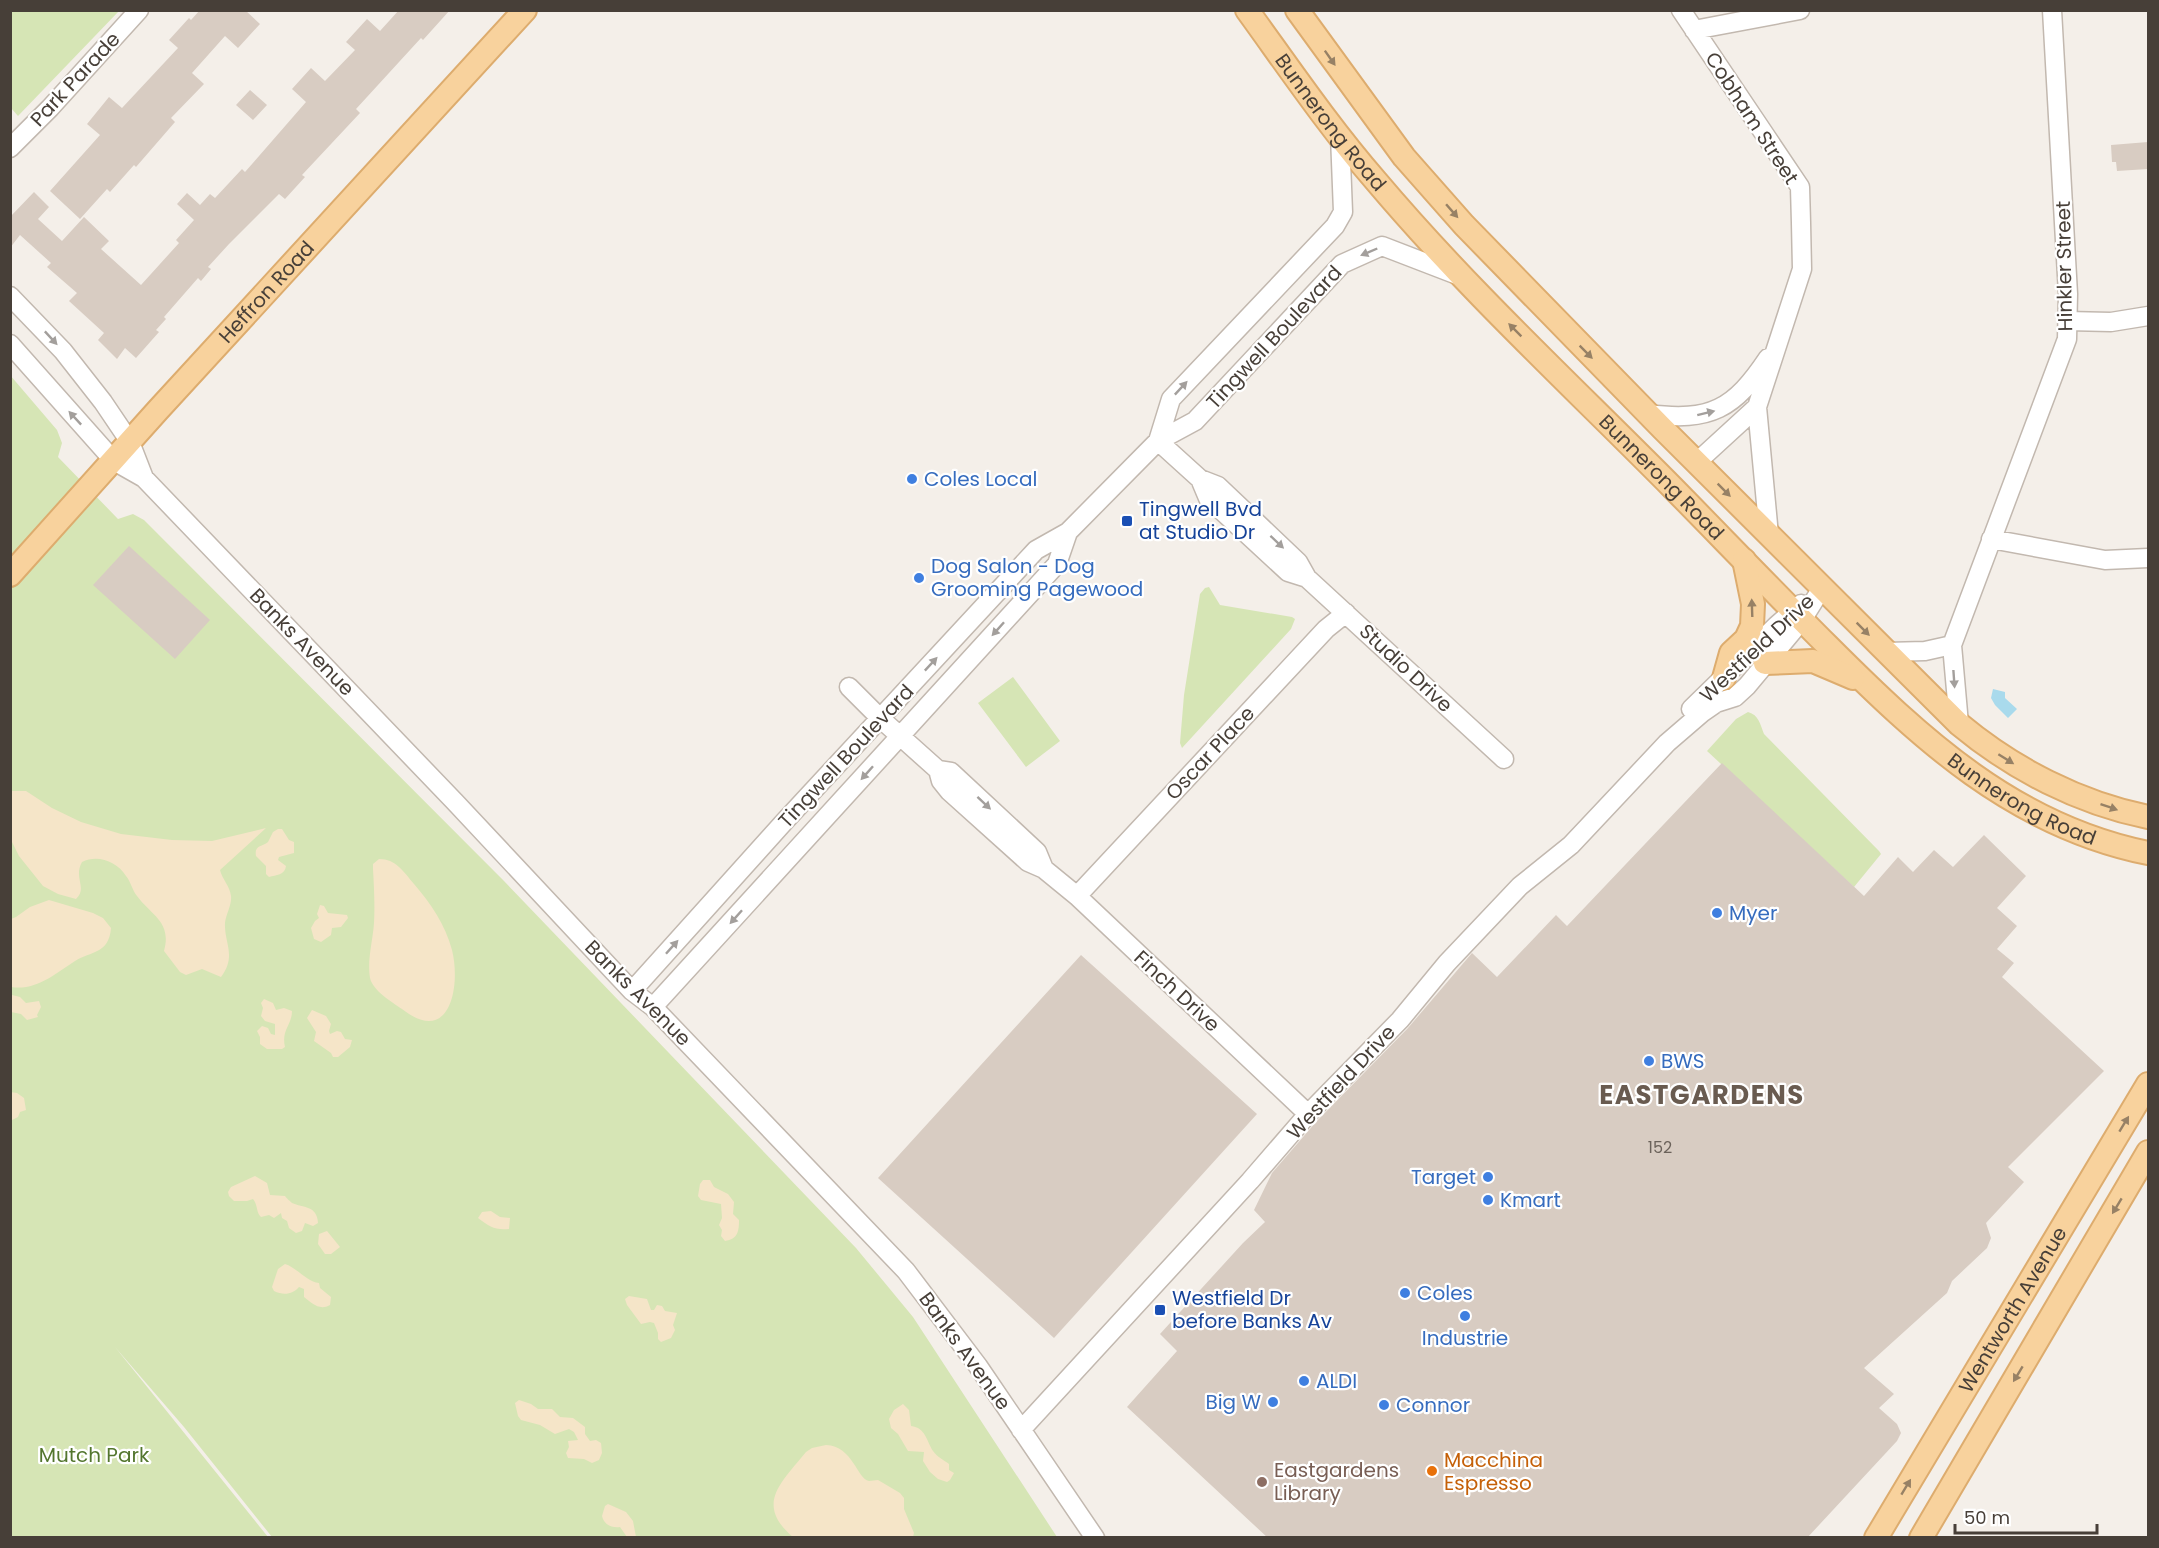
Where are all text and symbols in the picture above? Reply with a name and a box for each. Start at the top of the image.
street label: Park Parade [24,25,126,133]
street label: Cobham Street [1699,46,1805,190]
street label: Bunnerong Road [1269,48,1393,197]
one-way arrow [1324,50,1336,66]
street label: Hinkler Street [2049,200,2079,332]
one-way arrow [1445,203,1458,218]
street label: Heffron Road [212,235,321,349]
one-way arrow [1360,248,1378,257]
street label: Tingwell Boulevard [1200,259,1348,415]
one-way arrow [1508,324,1522,338]
one-way arrow [44,331,58,346]
one-way arrow [1579,344,1593,358]
one-way arrow [1174,382,1188,396]
street label: Bunnerong Road [1593,408,1730,546]
one-way arrow [1697,408,1715,417]
one-way arrow [69,411,82,426]
place label: Coles Local [924,465,1037,493]
marker: Coles Local [905,472,919,486]
one-way arrow [1717,482,1731,496]
place label: Tingwell Bvd at Studio Dr [1139,495,1262,546]
marker: Tingwell Bvd at Studio Dr [1120,514,1134,528]
one-way arrow [1269,535,1284,548]
place label: Dog Salon - Dog Grooming Pagewood [931,552,1143,603]
marker: Dog Salon - Dog Grooming Pagewood [912,571,926,585]
street label: Banks Avenue [243,582,361,702]
street label: Westfield Drive [1694,587,1820,709]
one-way arrow [1747,598,1756,617]
street label: Studio Drive [1353,617,1459,719]
one-way arrow [992,622,1006,636]
one-way arrow [1856,622,1870,637]
one-way arrow [924,657,938,672]
one-way arrow [1949,670,1959,689]
street label: Tingwell Boulevard [772,678,920,834]
street label: Oscar Place [1159,700,1261,806]
street label: Bunnerong Road [1942,746,2100,852]
one-way arrow [1997,753,2013,765]
one-way arrow [860,766,874,781]
one-way arrow [977,796,992,810]
one-way arrow [2100,802,2118,812]
place label: Myer [1729,899,1777,927]
marker: Myer [1710,906,1724,920]
one-way arrow [729,910,743,924]
street label: Banks Avenue [579,934,697,1052]
one-way arrow [665,940,679,955]
street label: Finch Drive [1128,944,1226,1038]
street label: Westfield Drive [1280,1019,1402,1145]
place label: BWS [1661,1047,1705,1075]
marker: BWS [1642,1054,1656,1068]
district label: EASTGARDENS [1599,1077,1805,1113]
one-way arrow [2119,1116,2130,1132]
house number: 152 [1648,1136,1672,1159]
place label: Target [1411,1163,1476,1191]
marker: Target [1481,1170,1495,1184]
place label: Kmart [1500,1186,1561,1214]
marker: Kmart [1481,1193,1495,1207]
one-way arrow [2112,1198,2122,1215]
street label: Wentworth Avenue [1952,1221,2073,1398]
place label: Coles [1417,1279,1473,1307]
place label: Westfield Dr before Banks Av [1172,1284,1332,1335]
street label: Banks Avenue [913,1286,1017,1416]
marker: Coles [1398,1286,1412,1300]
marker: Westfield Dr before Banks Av [1153,1303,1167,1317]
marker: Industrie [1458,1309,1472,1323]
place label: Industrie [1422,1324,1508,1352]
one-way arrow [2013,1365,2023,1382]
place label: ALDI [1316,1367,1357,1395]
marker: ALDI [1297,1374,1311,1388]
place label: Big W [1205,1388,1261,1416]
place label: Connor [1396,1391,1470,1419]
marker: Big W [1266,1395,1280,1409]
marker: Connor [1377,1398,1391,1412]
park label: Mutch Park [39,1441,150,1469]
place label: Macchina Espresso [1444,1446,1543,1497]
place label: Eastgardens Library [1274,1456,1399,1507]
marker: Macchina Espresso [1425,1464,1439,1478]
marker: Eastgardens Library [1255,1475,1269,1489]
one-way arrow [1901,1479,1912,1495]
scale bar [1955,1497,2098,1535]
text: 50 m [1964,1505,2010,1530]

